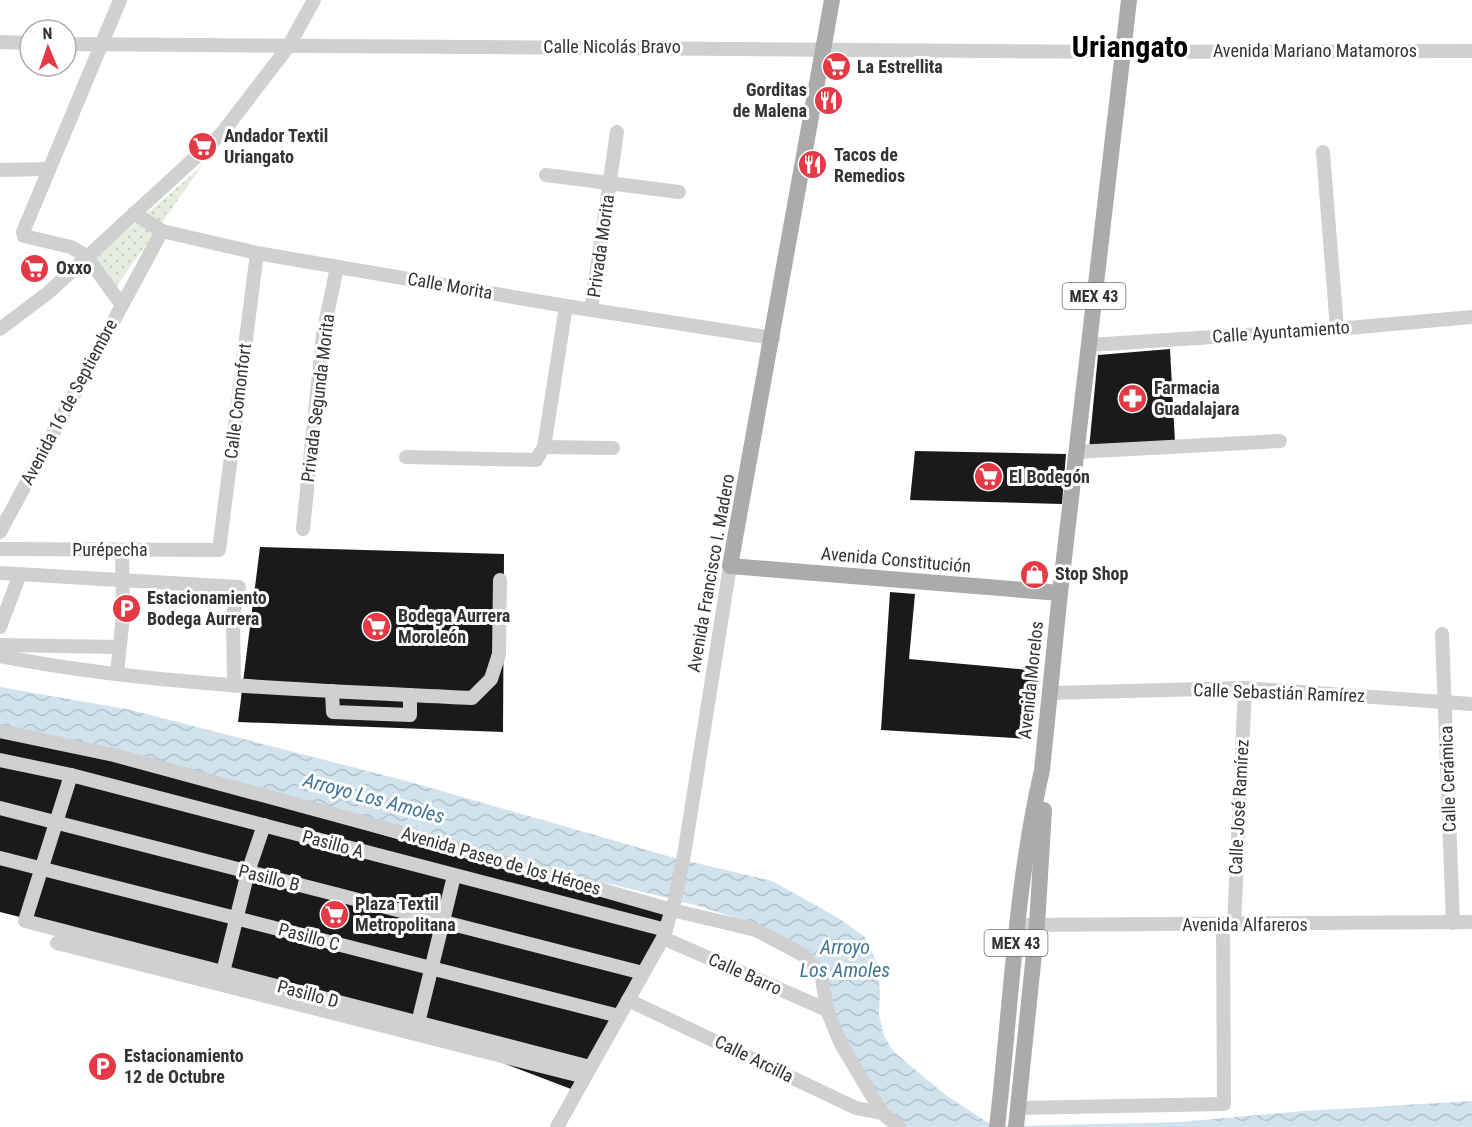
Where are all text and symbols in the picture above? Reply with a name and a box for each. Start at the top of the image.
north arrow [18,18,78,78]
text: N [42,24,53,43]
district label: Uriangato [1072,29,1188,64]
street label: Calle Nicolás Bravo [543,36,681,57]
street label: Avenida Mariano Matamoros [1213,40,1417,61]
supermarket icon: La Estrellita [820,51,852,83]
place label: La Estrellita [857,56,943,77]
place label: Gorditas de Malena [733,79,807,121]
restaurant icon: Gorditas de Malena [812,84,844,116]
place label: Andador Textil Uriangato [224,125,328,167]
supermarket icon: Andador Textil Uriangato [187,130,219,162]
place label: Tacos de Remedios [834,144,905,186]
restaurant icon: Tacos de Remedios [797,149,829,181]
street label: Privada Morita [583,193,618,299]
supermarket icon: Oxxo [19,252,51,284]
place label: Oxxo [56,257,92,278]
street label: Calle Morita [406,268,494,303]
road number: MEX 43 [1062,283,1126,309]
street label: Privada Segunda Morita [297,313,338,483]
street label: Avenida 16 de Septiembre [16,315,121,488]
street label: Calle Ayuntamiento [1212,316,1350,347]
street label: Calle Comonfort [220,342,255,460]
place label: Farmacia Guadalajara [1154,377,1239,419]
pharmacy icon: Farmacia Guadalajara [1117,382,1149,414]
supermarket icon: El Bodegón [972,461,1004,493]
place label: El Bodegón [1009,466,1090,487]
street label: Avenida Francisco I. Madero [683,472,738,674]
street label: Purépecha [72,539,148,560]
street label: Avenida Constitución [820,542,972,577]
shop icon: Stop Shop [1018,558,1050,590]
place label: Stop Shop [1055,563,1129,584]
place label: Estacionamiento Bodega Aurrera [147,587,267,629]
parking icon: Estacionamiento Bodega Aurrera [110,592,142,624]
place label: Bodega Aurrera Moroleón [398,605,510,647]
supermarket icon: Bodega Aurrera Moroleón [361,610,393,642]
street label: Avenida Morelos [1014,620,1047,740]
street label: Calle Sebastián Ramírez [1193,679,1365,706]
street label: Calle Cerámica [1435,725,1460,833]
street label: Calle José Ramírez [1224,739,1253,875]
water label: Arroyo Los Amoles [300,767,447,828]
street label: Avenida Paseo de los Héroes [399,822,603,899]
street label: Pasillo A [300,825,367,862]
street label: Pasillo B [236,860,302,895]
place label: Plaza Textil Metropolitana [355,893,456,935]
supermarket icon: Plaza Textil Metropolitana [318,898,350,930]
street label: Avenida Alfareros [1182,914,1308,935]
street label: Pasillo C [276,918,342,955]
road number: MEX 43 [984,930,1048,956]
water label: Arroyo Los Amoles [800,935,890,982]
street label: Calle Barro [705,948,785,999]
street label: Pasillo D [275,975,341,1012]
street label: Calle Arcilla [712,1031,797,1087]
place label: Estacionamiento 12 de Octubre [124,1045,244,1087]
parking icon: Estacionamiento 12 de Octubre [87,1050,119,1082]

